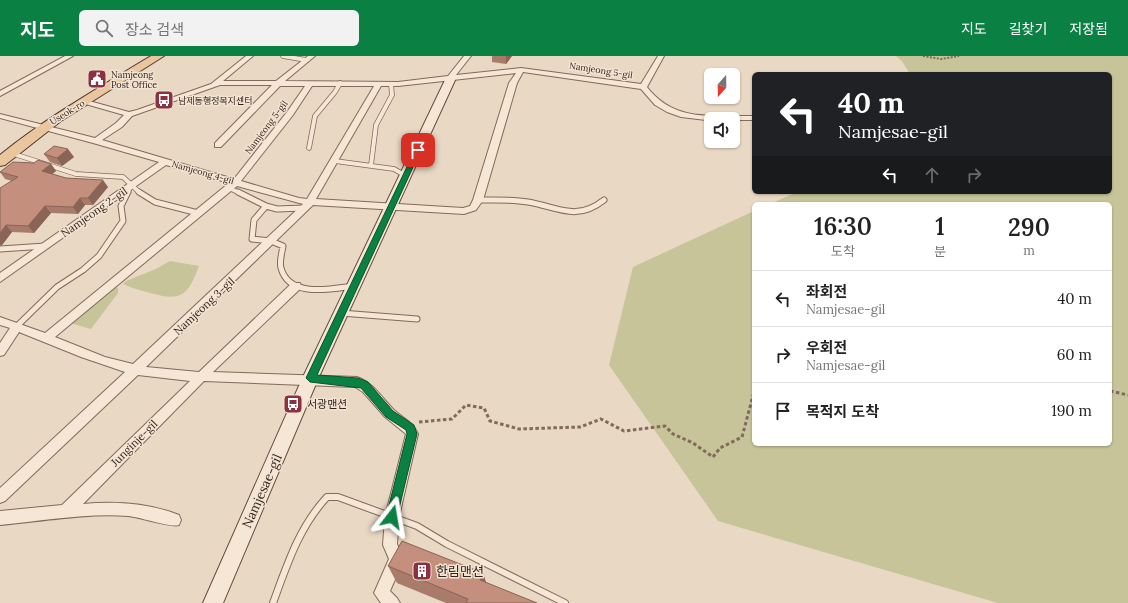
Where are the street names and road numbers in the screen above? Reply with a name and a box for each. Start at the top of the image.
street label: Namjeong 5-gil [568,60,634,81]
street label: Useok-ro [48,97,86,127]
street label: Namjeong 5-gil [242,98,290,156]
street label: Namjeong 4-gil [171,158,236,186]
street label: Namjeong 2-gil [58,184,130,240]
street label: Namjeong 3-gil [170,274,238,338]
street label: Junginje-gil [107,417,160,470]
street label: Namjesae-gil [238,451,286,531]

